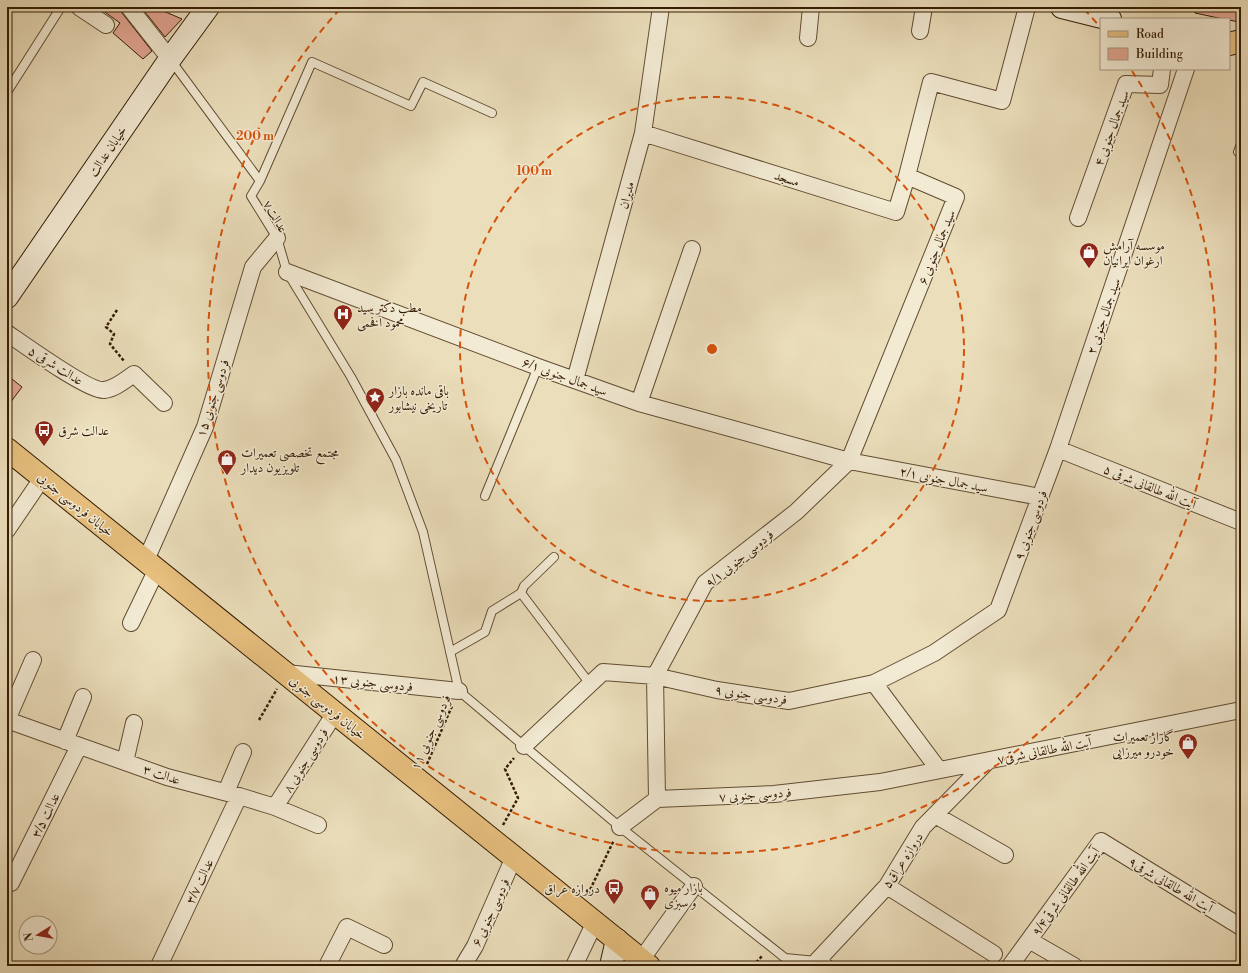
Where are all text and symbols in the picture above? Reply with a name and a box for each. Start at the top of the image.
legend [1100,18,1230,70]
text: Road [1136,27,1164,42]
text: Building [1135,47,1184,62]
street label: سید جمال جنوبی ۴ [1091,88,1134,169]
street label: خیابان عدالت [85,123,131,180]
text: 200 m [236,129,274,144]
text: 100 m [516,164,552,179]
street label: مسجد [772,168,801,190]
street label: مدیران [616,180,638,211]
street label: عدالت۷ [259,197,291,236]
street label: سید جمال جنوبی ۶ [915,208,960,288]
place label: موسسه آرامش ارغوان ایرانیان [1103,238,1165,269]
shop icon: موسسه آرامش ارغوان ایرانیان [1078,241,1100,269]
street label: سید جمال جنوبی ۲ [1083,276,1125,357]
place label: مطب دکتر سید محمود افخمی [357,300,422,332]
hospital icon: مطب دکتر سید محمود افخمی [332,303,354,331]
centre of rings [705,342,719,356]
street label: عدالت شرقی ۵ [25,343,86,389]
street label: سید جمال جنوبی ۶/۱ [520,354,609,401]
street label: فردوسی جنوبی ۱۵ [193,357,234,439]
place label: باقی مانده بازار تاریخی نیشابور [387,383,449,415]
place icon: باقی مانده بازار تاریخی نیشابور [364,386,386,414]
bus stop icon: عدالت شرق [33,419,55,447]
place label: عدالت شرق [58,423,109,439]
place label: مجتمع تخصصی تعمیرات تلویزیون دیدار [239,445,339,476]
shop icon: مجتمع تخصصی تعمیرات تلویزیون دیدار [216,448,238,476]
street label: آیت الله طالقانی شرقی ۵ [1101,458,1200,513]
street label: سید جمال جنوبی ۲/۱ [898,464,989,497]
street label: خیابان فردوسی جنوبی [34,469,117,541]
street label: فردوسی جنوبی ۹ [1011,488,1052,563]
street label: فردوسی جنوبی ۹/۱ [702,526,778,592]
street label: فردوسی جنوبی ۱۳ [332,671,414,696]
street label: خیابان فردوسی جنوبی [286,672,369,744]
street label: فردوسی جنوبی ۹ [713,682,788,709]
street label: فردوسی جنوبی ۱۱ [407,692,456,773]
street label: فردوسی جنوبی ۸ [280,725,333,796]
place label: گاراژ تعمیرات خودرو میرزایی [1112,729,1174,760]
street label: آیت الله طالقانی شرقی۷ [995,731,1094,768]
shop icon: گاراژ تعمیرات خودرو میرزایی [1177,732,1199,760]
street label: عدالت ۳ [141,761,182,788]
street label: فردوسی جنوبی ۷ [718,784,792,807]
street label: عدالت ۳/۵ [28,790,64,841]
street label: دروازه عراق۵ [879,830,928,892]
street label: آیت الله طالقانی شرقی۹/۴ [1026,841,1104,939]
street label: آیت الله طالقانی شرقی۹ [1125,851,1218,917]
street label: عدالت ۳/۷ [182,856,217,907]
street label: فردوسی جنوبی ۶ [468,876,515,949]
bus stop icon: دروازه عراق [603,877,625,905]
place label: بازار میوه و سبزی [664,880,703,911]
place label: دروازه عراق [544,881,600,898]
shop icon: بازار میوه و سبزی [639,883,661,911]
north arrow [18,915,58,955]
text: N [21,931,37,942]

